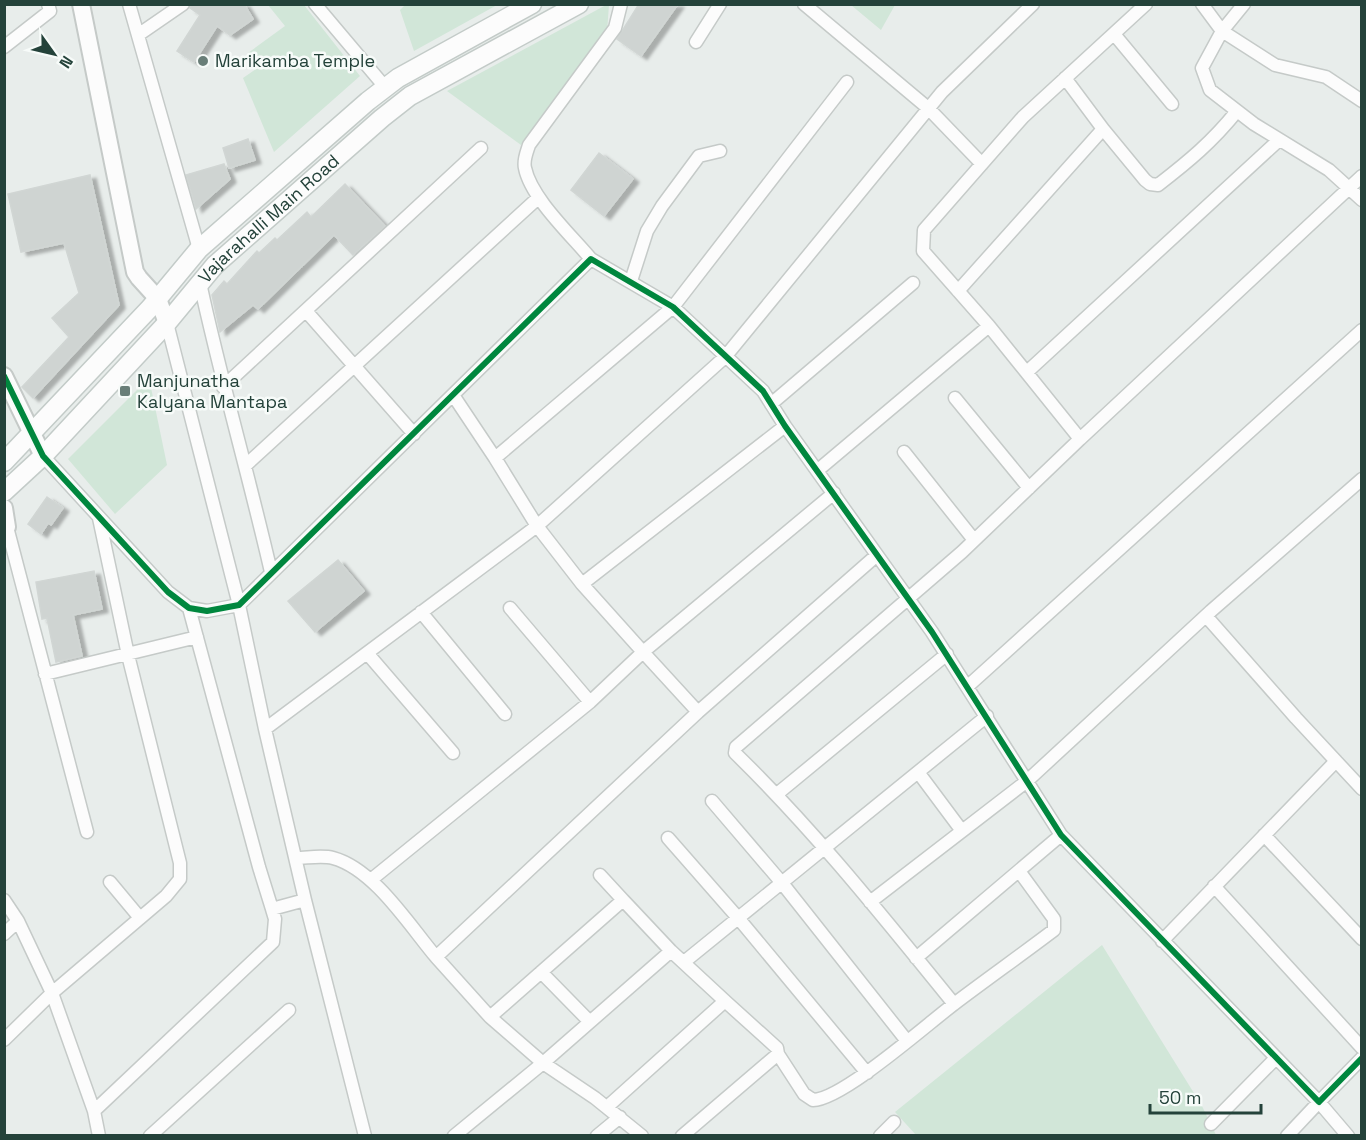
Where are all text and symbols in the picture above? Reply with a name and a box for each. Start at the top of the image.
north arrow [24,24,84,84]
place label: Marikamba Temple [215,49,375,72]
text: N [54,52,78,72]
marker: Marikamba Temple [196,54,210,68]
street label: Vajarahalli Main Road [193,149,344,288]
place label: Manjunatha Kalyana Mantapa [137,369,287,413]
marker: Manjunatha Kalyana Mantapa [118,384,132,398]
scale bar [1150,1077,1261,1115]
text: 50 m [1159,1086,1201,1109]

